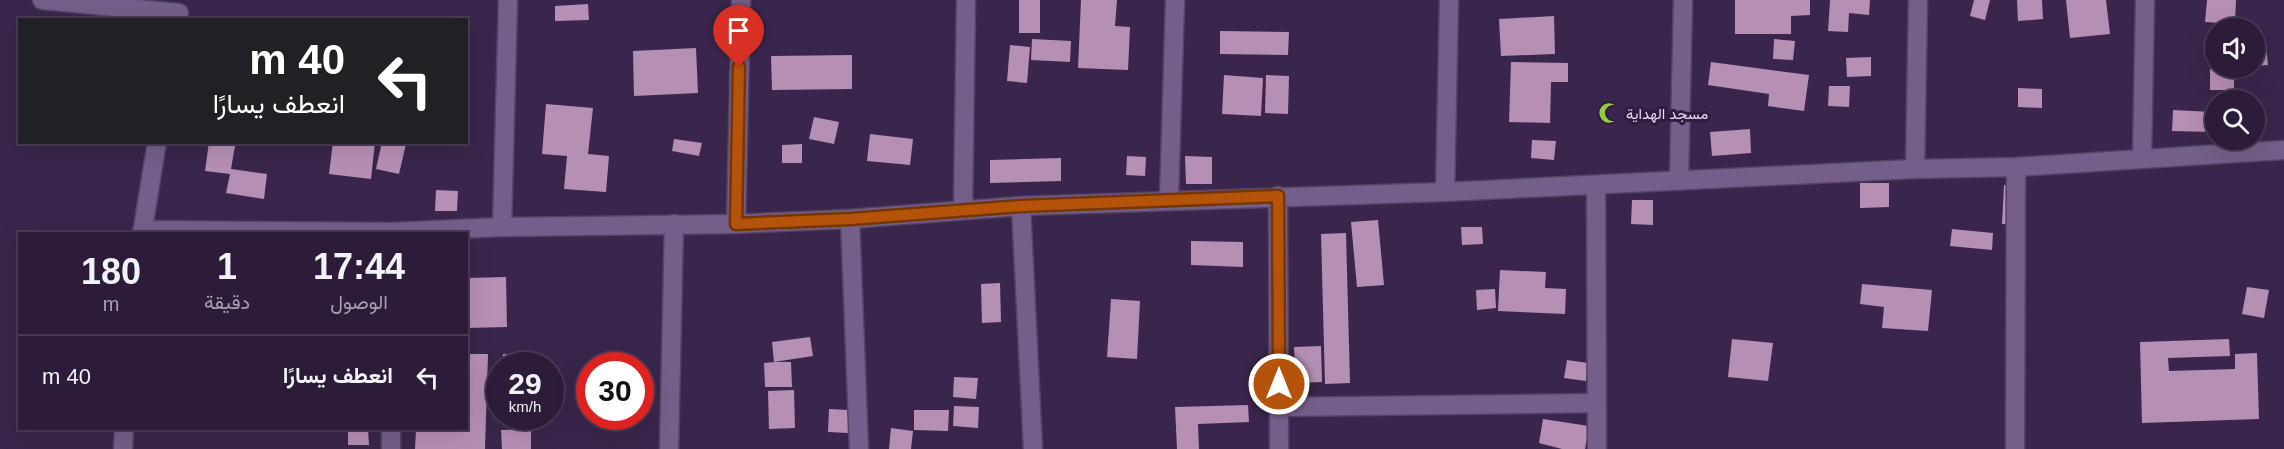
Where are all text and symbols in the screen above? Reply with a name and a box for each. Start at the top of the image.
pin [713,5,764,67]
icon: arrive [722,14,755,47]
map controls [2205,18,2265,150]
button: sound [2205,18,2265,78]
text: 40 m [249,36,345,83]
icon: left [366,42,444,120]
text: انعطف يسارًا [213,89,345,119]
button: search [2205,90,2265,150]
mosque icon: مسجد الهداية [1597,101,1621,125]
place label: مسجد الهداية [1626,105,1708,123]
text: 1 [217,246,237,287]
text: 17:44 [313,246,405,287]
text: 180 [81,251,141,292]
text: دقيقة [204,291,250,313]
text: الوصول [330,291,388,313]
text: m [103,293,119,315]
speed limit sign: 30 [576,352,654,430]
position arrow [1247,352,1311,416]
icon: left [411,361,444,394]
text: انعطف يسارًا [283,363,393,388]
text: 40 m [42,364,91,389]
text: 29 [508,367,542,400]
text: km/h [509,398,541,415]

